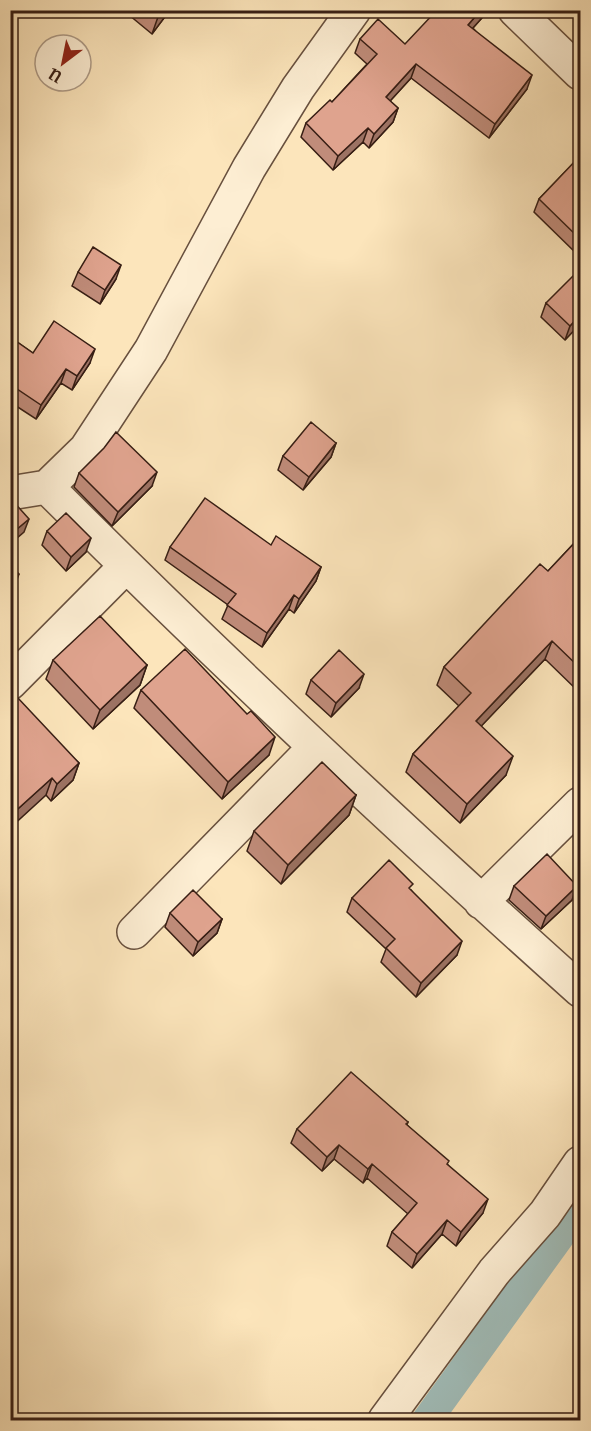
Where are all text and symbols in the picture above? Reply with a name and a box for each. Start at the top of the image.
north arrow [33,33,93,93]
text: U [45,64,66,87]

